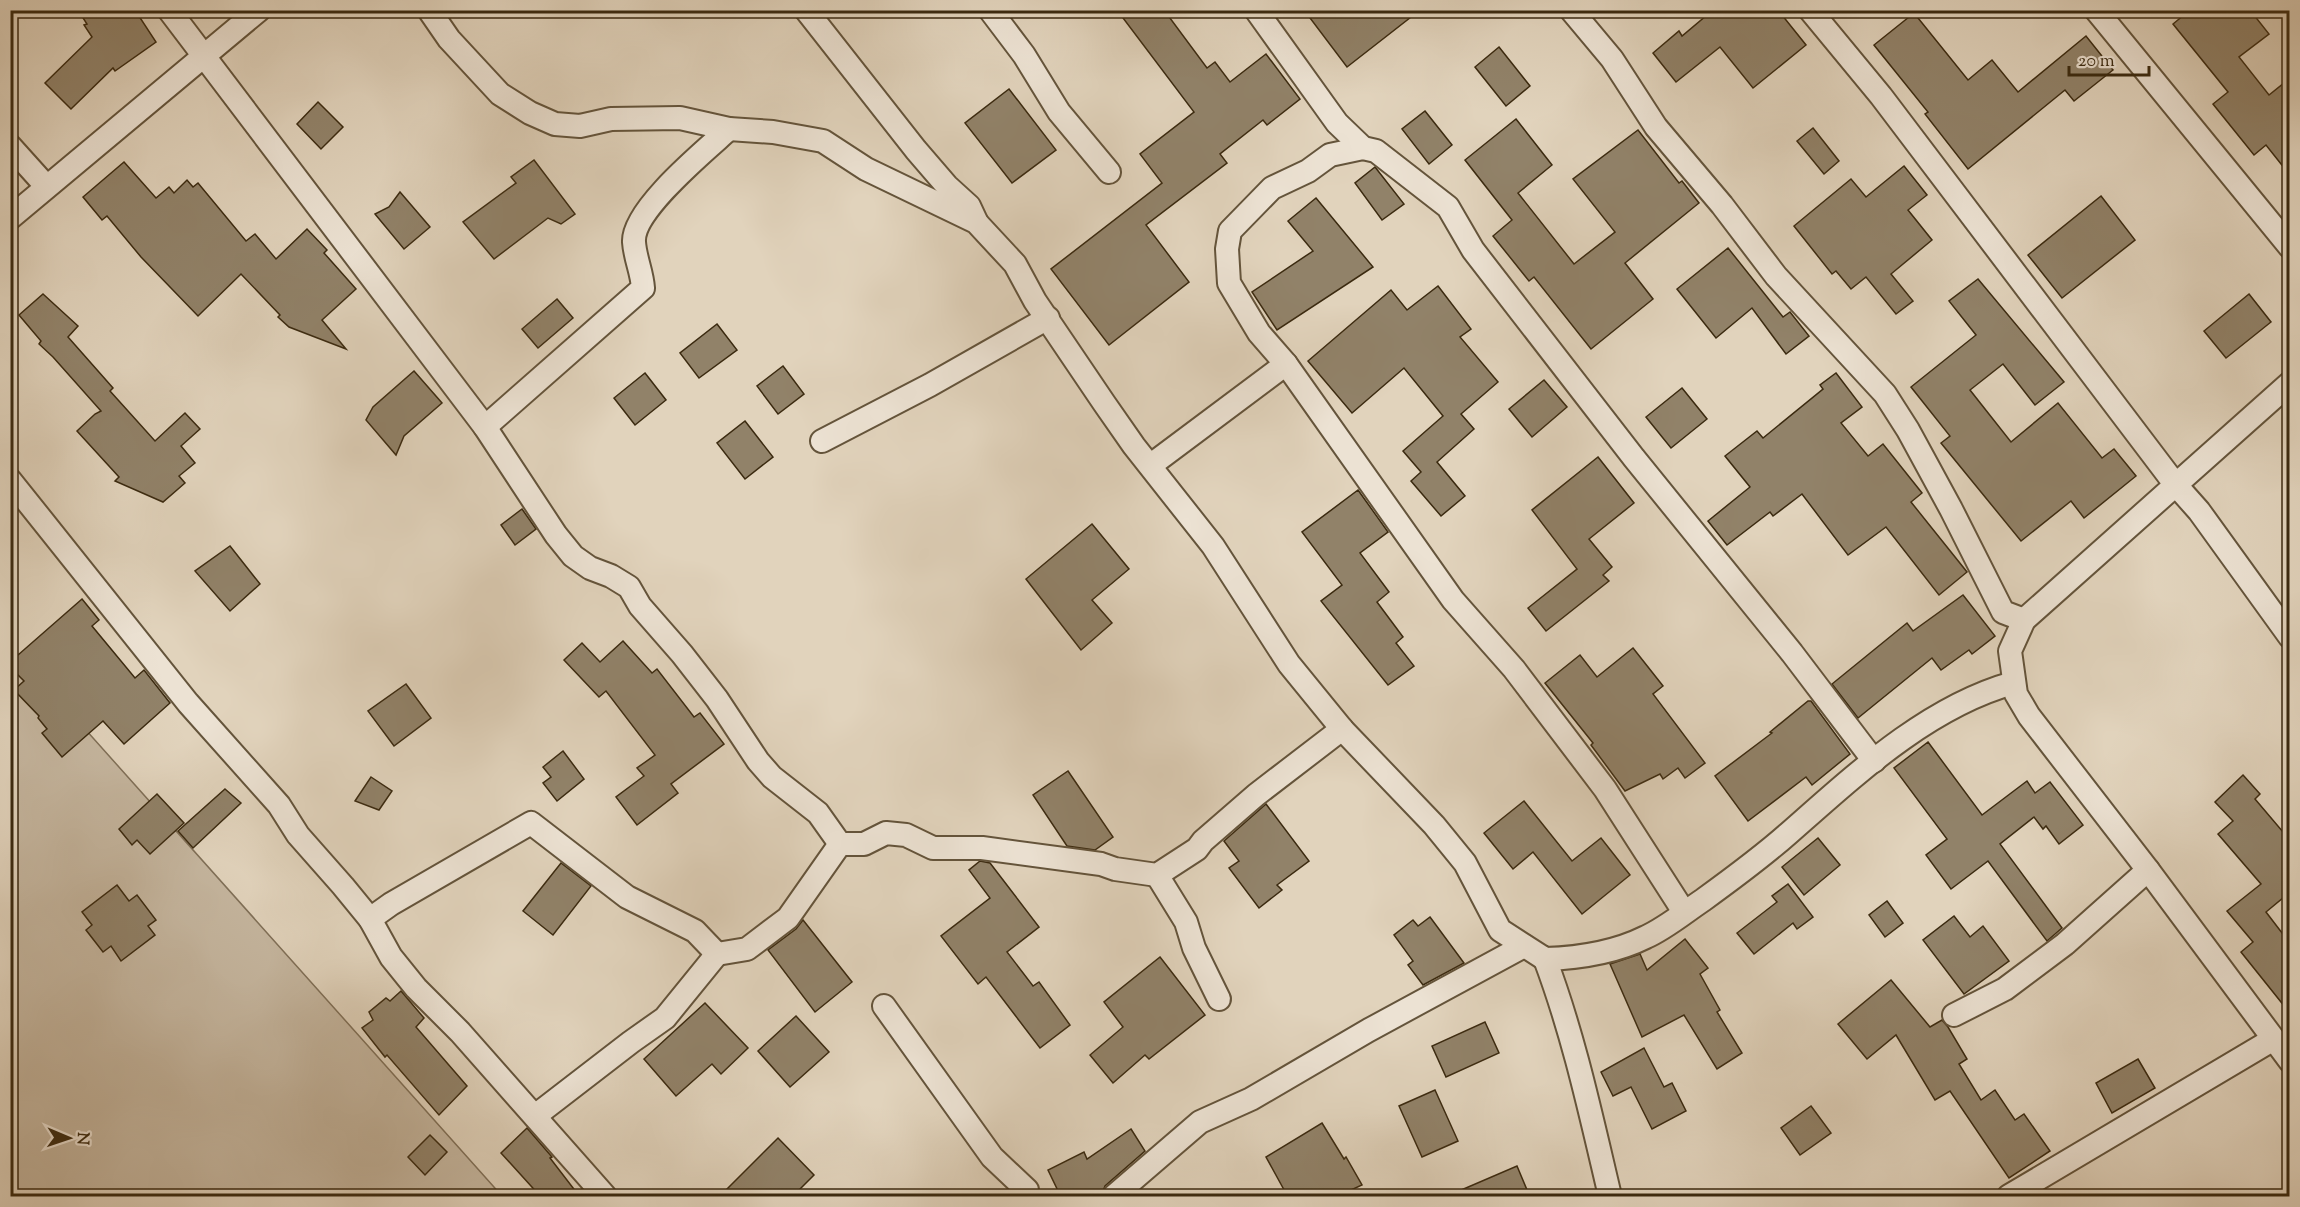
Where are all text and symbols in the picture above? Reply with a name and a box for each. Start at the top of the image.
scale bar [2069,39,2148,77]
text: 20 m [2078,49,2115,75]
north arrow [39,1108,99,1168]
text: N [70,1132,93,1145]

